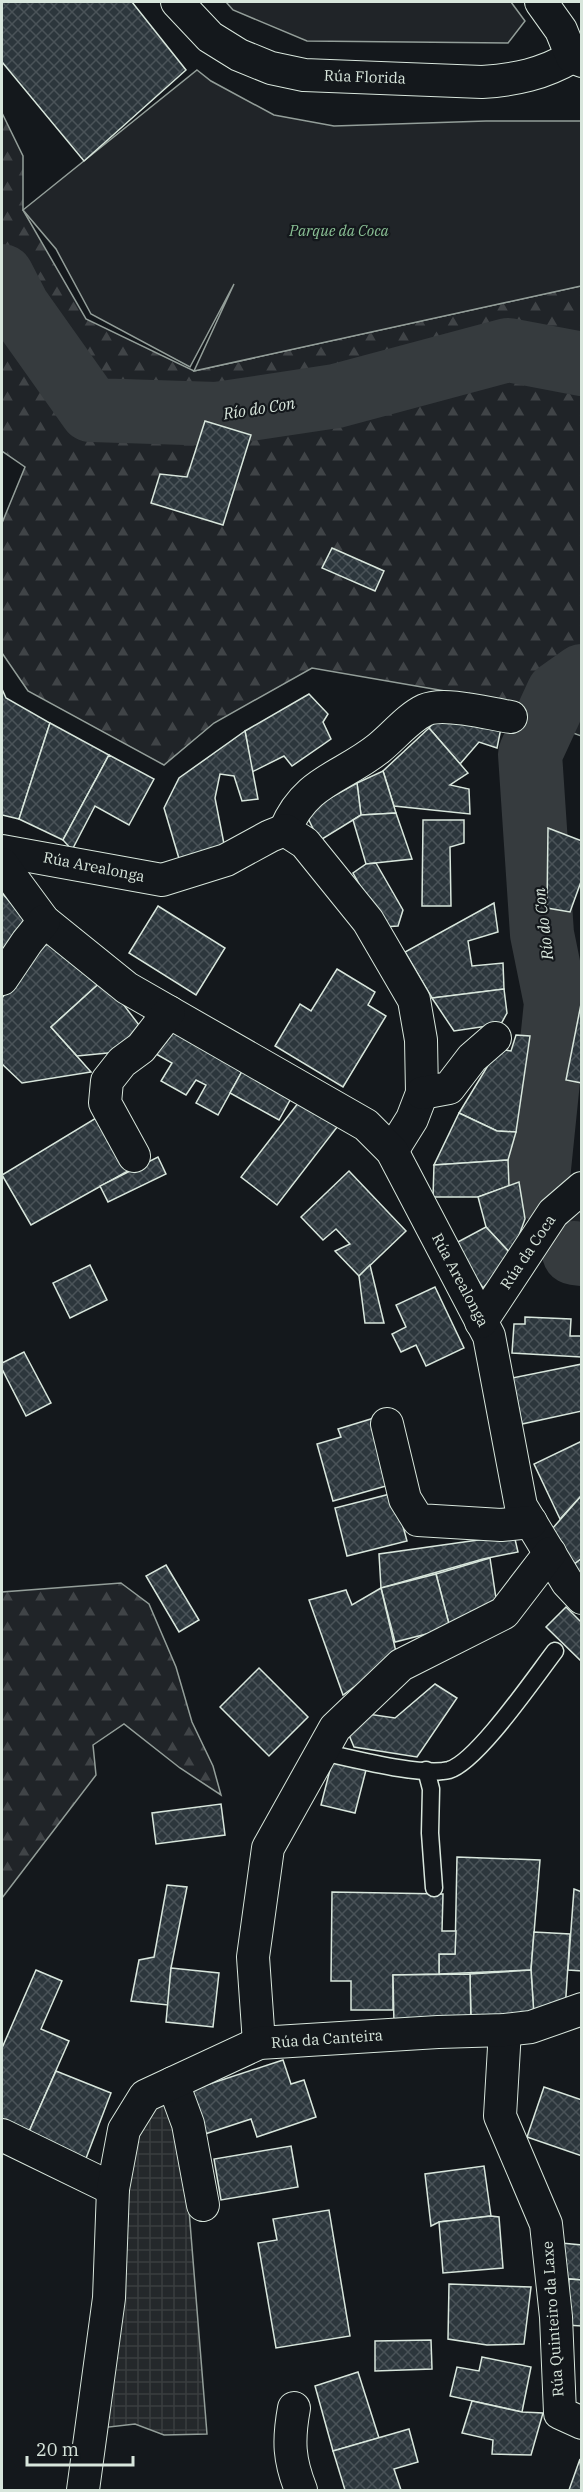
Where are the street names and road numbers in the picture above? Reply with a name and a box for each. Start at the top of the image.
street label: Rúa Florida [324,66,406,87]
street label: Rúa Arealonga [42,847,147,886]
street label: Rúa da Coca [496,1211,559,1293]
street label: Rúa Arealonga [428,1230,493,1330]
street label: Rúa da Canteira [270,2025,383,2052]
street label: Rúa Quinteiro da Laxe [538,2241,567,2398]

